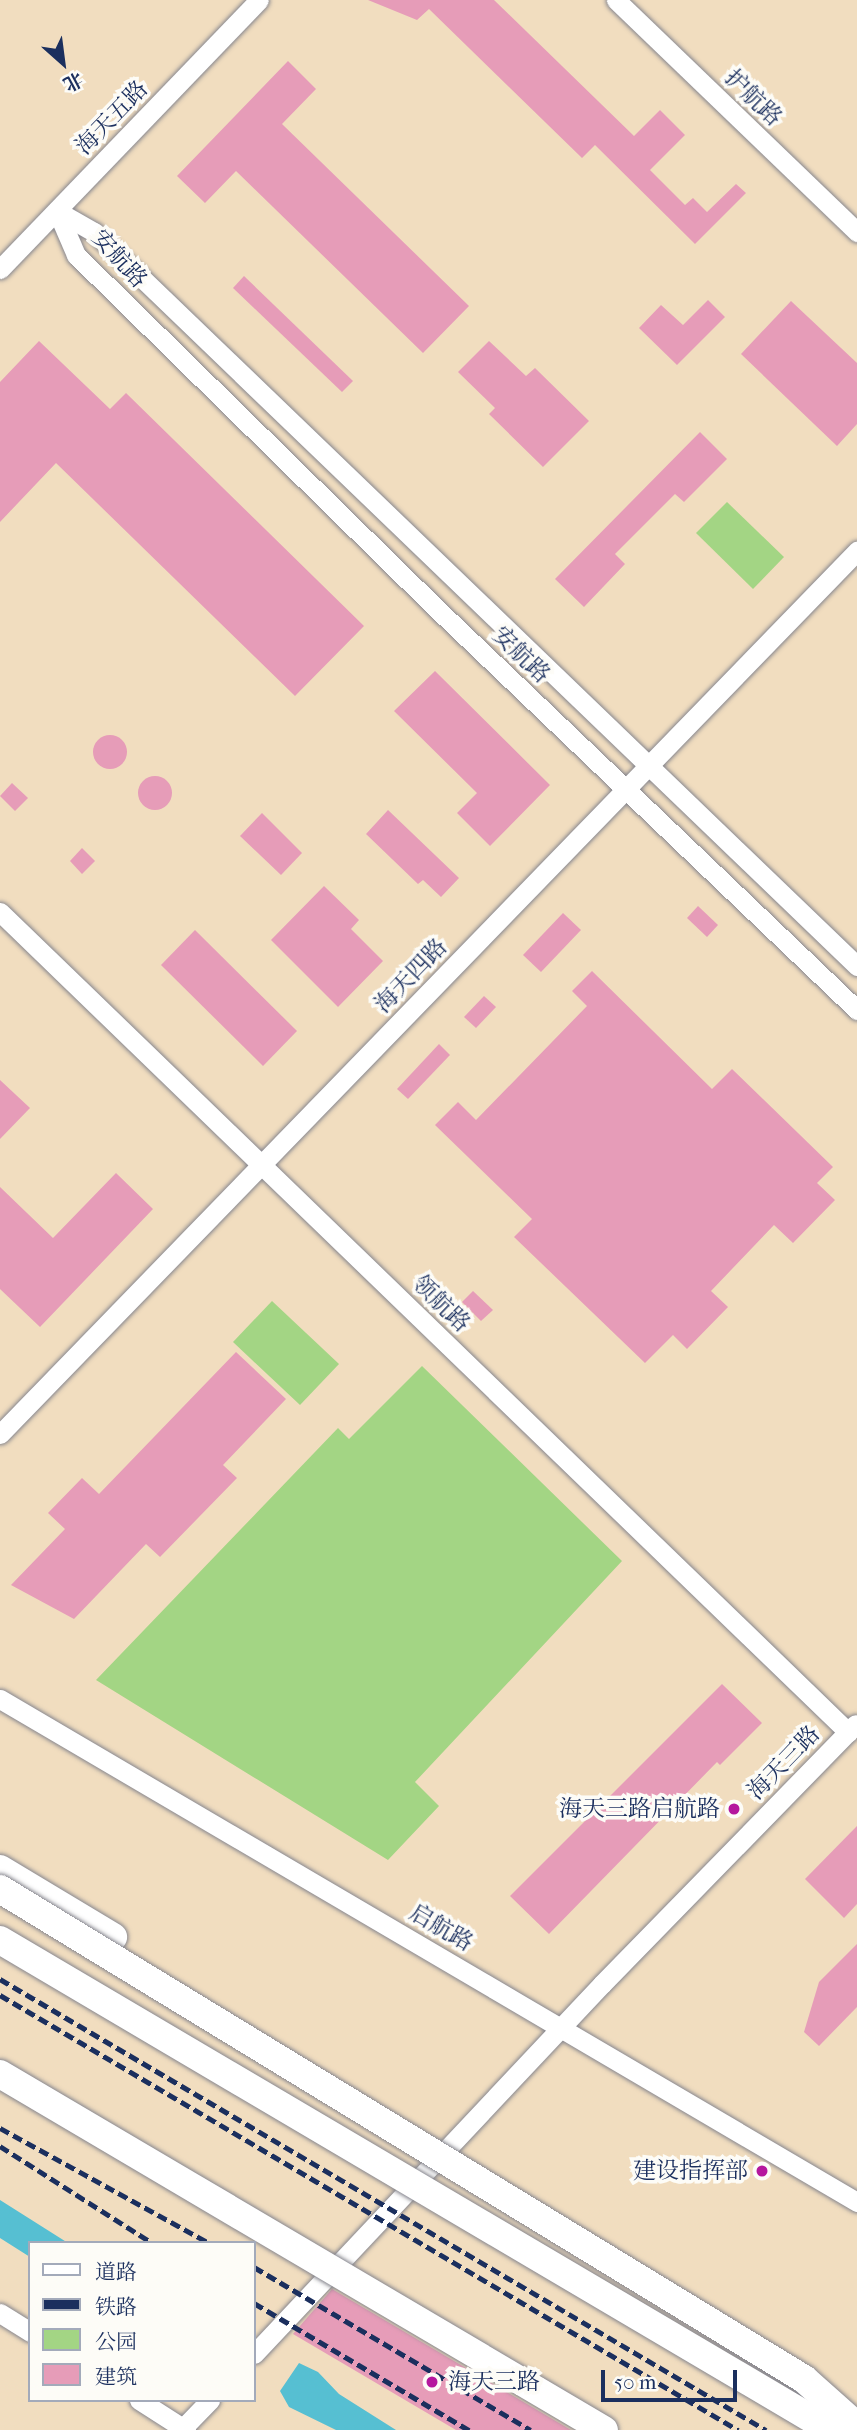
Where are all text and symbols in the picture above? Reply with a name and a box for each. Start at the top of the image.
north arrow [28,28,98,98]
street label: 护航路 [719,64,787,132]
text: 北 [59,67,86,96]
street label: 海天五路 [70,75,154,161]
street label: 安航路 [86,224,152,294]
street label: 安航路 [487,621,555,689]
street label: 海天四路 [369,933,453,1019]
street label: 领航路 [407,1270,475,1338]
street label: 海天三路 [742,1720,826,1806]
place label: 海天三路启航路 [559,1795,720,1823]
marker: 海天三路启航路 [726,1801,742,1817]
street label: 启航路 [404,1899,478,1957]
place label: 建设指挥部 [633,2157,748,2185]
marker: 建设指挥部 [754,2163,770,2179]
legend [28,2241,256,2402]
text: 道路 [95,2260,137,2284]
text: 铁路 [95,2295,137,2319]
text: 公园 [95,2330,137,2354]
scale bar [605,2356,742,2400]
text: 建筑 [95,2365,137,2389]
place label: 海天三路 [448,2368,540,2396]
text: 50 m [614,2370,657,2394]
marker: 海天三路 [422,2372,442,2392]

